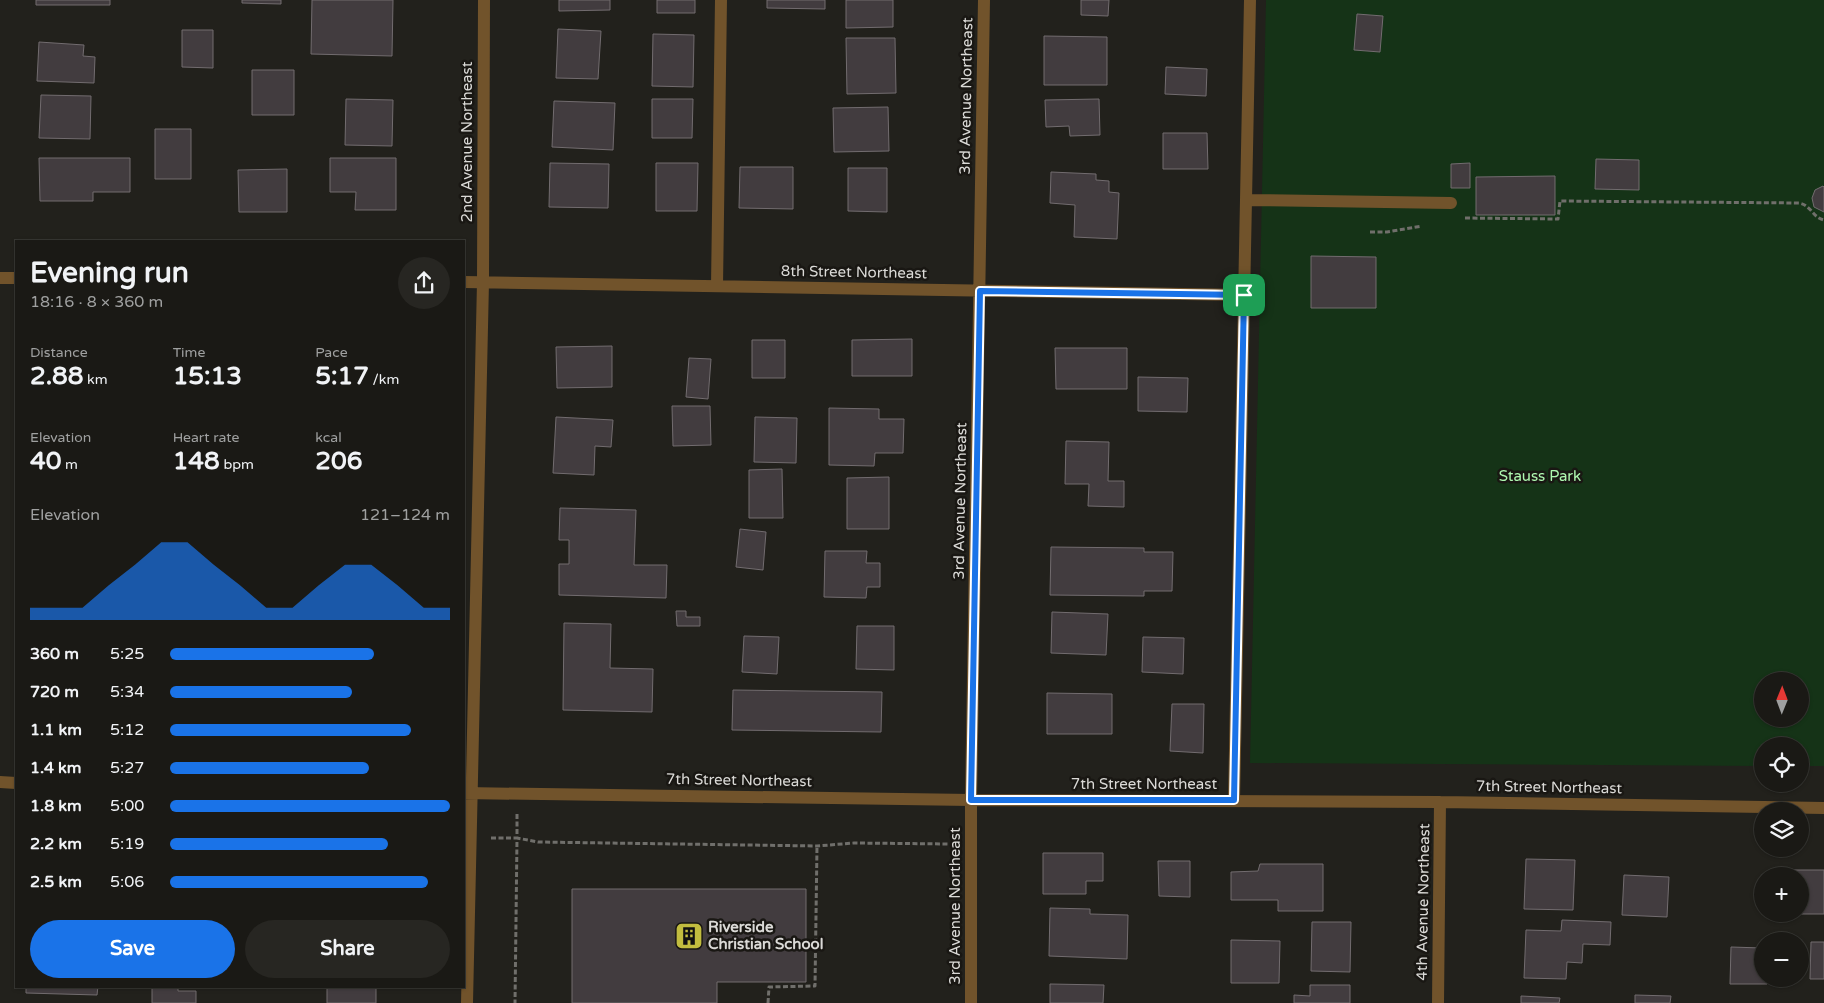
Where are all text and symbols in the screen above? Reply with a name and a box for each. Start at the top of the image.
street label: 3rd Avenue Northeast [956,17,976,175]
street label: 2nd Avenue Northeast [458,61,476,222]
text: Evening run [30,256,189,290]
button: share [398,257,450,309]
street label: 8th Street Northeast [781,262,928,282]
pin [1223,274,1265,316]
icon: arrive [1230,281,1258,309]
text: 18:16 · 8 × 360 m [30,292,163,312]
text: Distance [30,344,88,361]
text: Time [173,344,205,361]
text: Pace [315,344,348,361]
text: 2.88 [30,361,83,391]
text: 15:13 [173,361,242,391]
text: 5:17 [315,361,369,391]
text: km [83,371,108,388]
text: /km [369,371,399,388]
street label: 3rd Avenue Northeast [950,422,970,580]
text: Elevation [30,429,91,446]
text: Heart rate [173,429,239,446]
text: kcal [315,429,342,446]
text: 40 [30,446,61,476]
text: 148 [173,446,220,476]
text: 206 [315,446,362,476]
text: m [61,456,78,473]
text: bpm [220,456,254,473]
park label: Stauss Park [1499,467,1581,485]
text: Elevation [30,505,100,525]
text: 121–124 m [360,505,450,525]
text: 360 m [30,644,79,664]
text: 5:25 [110,644,144,664]
north arrow [1754,672,1809,728]
map controls [1754,672,1809,987]
text: 720 m [30,682,79,702]
text: 5:34 [110,682,144,702]
text: 1.1 km [30,720,82,740]
text: 5:12 [110,720,144,740]
button: locate [1754,737,1809,792]
text: 1.4 km [30,758,82,778]
text: 5:27 [110,758,144,778]
street label: 7th Street Northeast [666,770,813,790]
street label: 7th Street Northeast [1071,775,1217,793]
street label: 7th Street Northeast [1476,777,1623,797]
text: 1.8 km [30,796,82,816]
text: 5:00 [110,796,144,816]
button: layers [1754,802,1809,857]
street label: 4th Avenue Northeast [1413,823,1433,981]
street label: 3rd Avenue Northeast [946,827,964,985]
text: 2.2 km [30,834,82,854]
text: 5:19 [110,834,144,854]
button: + [1754,867,1809,922]
text: 2.5 km [30,872,82,892]
text: 5:06 [110,872,144,892]
place label: Riverside Christian School [708,918,823,953]
button: Save [30,920,235,978]
button: Share [245,920,450,978]
building icon: Riverside Christian School [674,921,704,951]
button: − [1754,932,1809,987]

